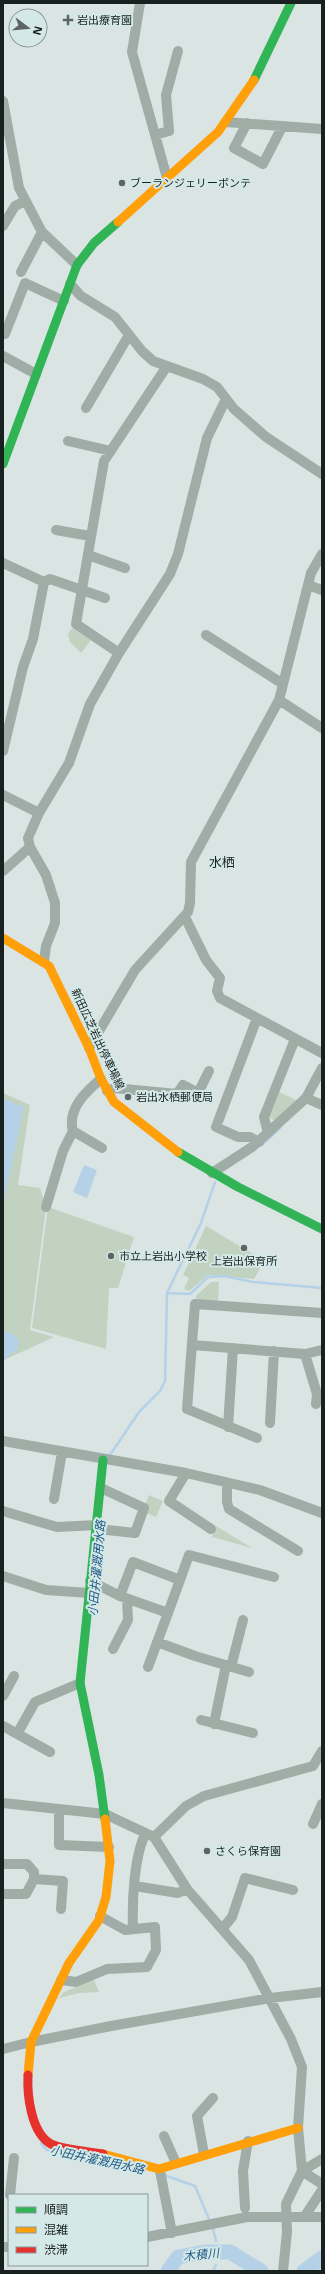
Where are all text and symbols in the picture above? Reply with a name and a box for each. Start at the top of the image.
north arrow [8,8,48,48]
place label: 岩出療育園 [77,12,132,27]
marker: 岩出療育園 [62,14,74,26]
text: N [30,25,47,37]
place label: ブーランジェリーボンテ [130,175,251,190]
marker: ブーランジェリーボンテ [117,178,127,188]
district label: 水栖 [209,853,235,871]
street label: 新田広芝岩出停車場線 [68,986,128,1092]
place label: 岩出水栖郵便局 [136,1089,213,1104]
marker: 岩出水栖郵便局 [123,1092,133,1102]
marker: 上岩出保育所 [239,1243,249,1253]
place label: 市立上岩出小学校 [119,1248,207,1263]
marker: 市立上岩出小学校 [106,1251,116,1261]
place label: 上岩出保育所 [211,1253,278,1268]
water label: 小田井灌漑用水路 [84,1518,109,1617]
place label: さくら保育園 [215,1843,281,1858]
marker: さくら保育園 [202,1846,212,1856]
water label: 小田井灌漑用水路 [48,2141,147,2178]
legend [8,2194,148,2266]
text: 順調 [44,2201,68,2218]
text: 混雑 [44,2221,68,2238]
text: 渋滞 [44,2241,68,2258]
water label: 木積川 [182,2244,222,2265]

